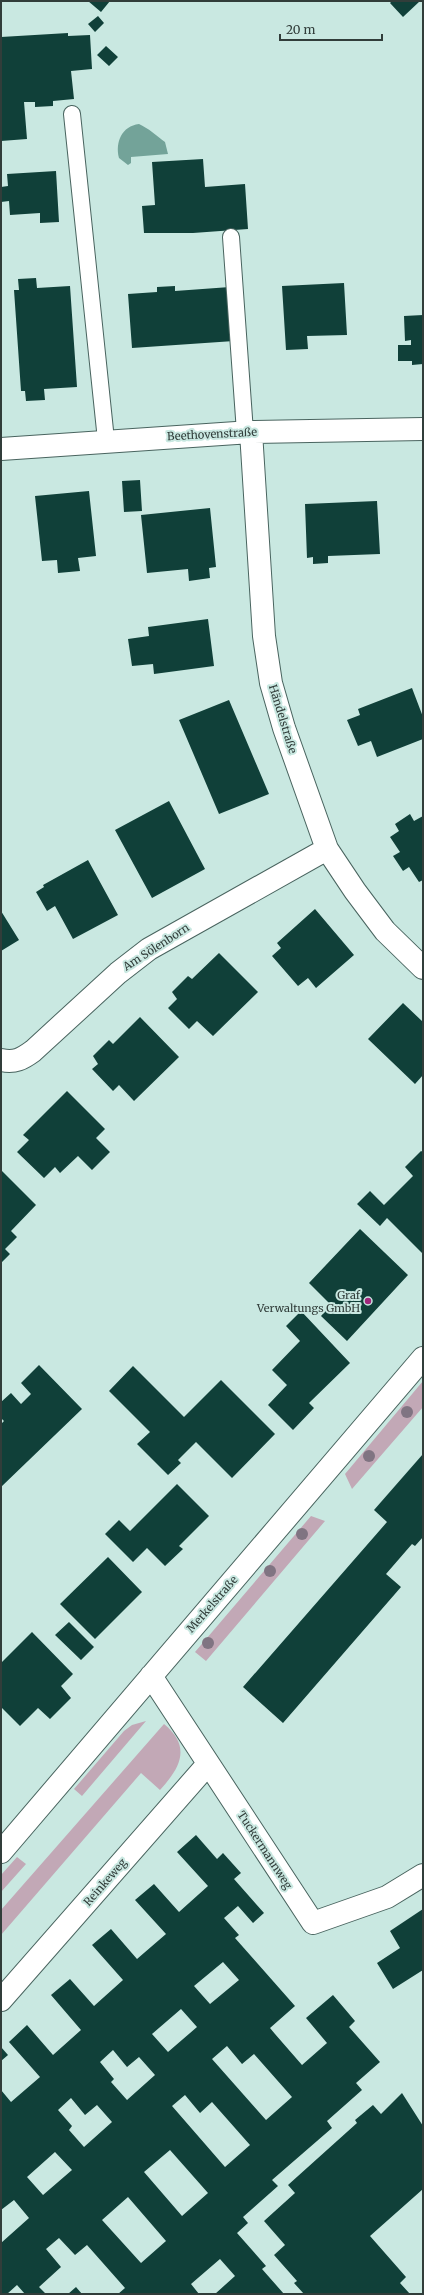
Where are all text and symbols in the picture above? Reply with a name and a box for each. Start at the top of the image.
scale bar [280,16,382,42]
text: 20 m [286,22,315,37]
street label: Beethovenstraße [167,425,258,443]
street label: Händelstraße [266,683,300,755]
street label: Am Sölenborn [119,920,192,974]
place label: Graf Verwaltungs GmbH [256,1288,361,1315]
marker: Graf Verwaltungs GmbH [363,1296,373,1306]
street label: Merkelstraße [184,1573,241,1635]
street label: Tuckermannweg [235,1808,296,1892]
street label: Reinkeweg [81,1855,130,1909]

